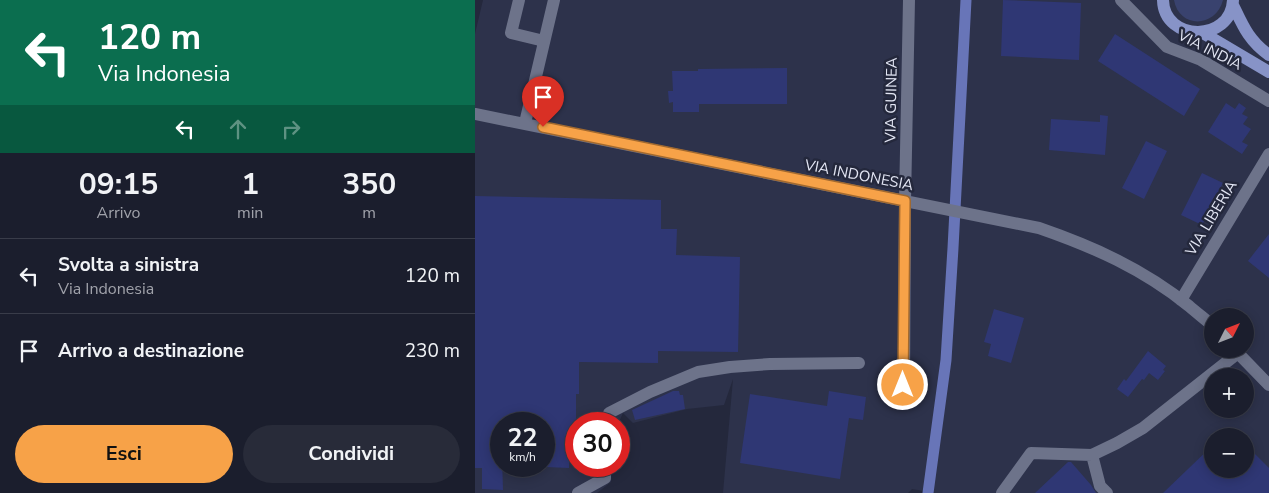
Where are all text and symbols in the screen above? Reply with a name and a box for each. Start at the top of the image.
text: 120 m [98,14,201,61]
icon: left [15,20,80,85]
street label: VIA INDIA [1173,25,1246,75]
street label: VIA GUINEA [880,57,902,144]
text: Via Indonesia [98,59,230,89]
pin [522,76,564,127]
icon: arrive [529,83,557,111]
icon: left [171,115,199,143]
icon: ahead [224,115,252,143]
icon: right [277,115,305,143]
street label: VIA INDONESIA [802,154,915,195]
text: 09:15 [79,164,158,205]
text: 1 [241,164,259,205]
text: 350 [342,164,396,205]
street label: VIA LIBERIA [1180,177,1241,260]
text: Arrivo [97,202,140,224]
text: min [237,202,263,224]
text: m [362,202,376,224]
text: Svolta a sinistra [58,252,199,278]
icon: left [15,262,43,290]
text: 120 m [405,263,460,289]
text: Via Indonesia [58,278,154,300]
north arrow [1204,308,1254,358]
map controls [1204,308,1254,478]
icon: arrive [15,337,43,365]
text: Arrivo a destinazione [58,338,244,364]
text: 230 m [405,338,460,364]
position arrow [876,358,928,410]
button: + [1204,368,1254,418]
speed limit sign: 30 [565,412,630,477]
text: 22 [507,421,538,455]
button: Esci [15,425,233,483]
button: Condividi [243,425,460,483]
button: − [1204,428,1254,478]
text: km/h [509,449,536,465]

